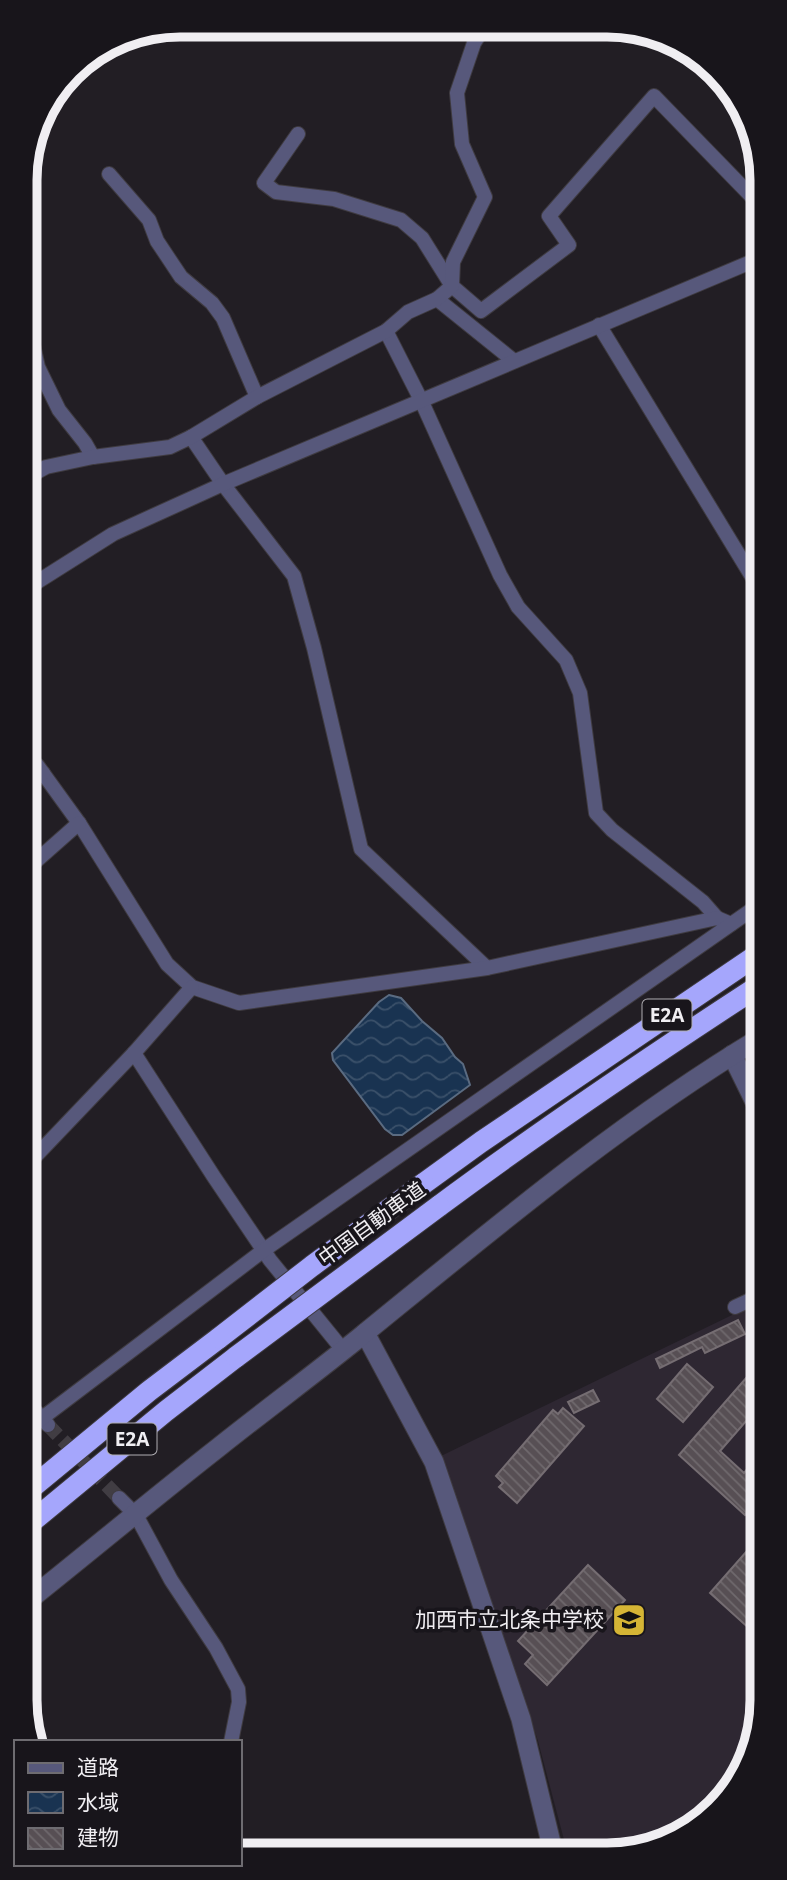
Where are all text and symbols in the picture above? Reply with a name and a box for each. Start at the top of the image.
road number: E2A [642,1000,692,1030]
street label: 中国自動車道 [312,1175,431,1272]
road number: E2A [108,1424,156,1455]
school or university icon: 加西市立北条中学校 [610,1601,648,1639]
place label: 加西市立北条中学校 [415,1605,604,1633]
legend [14,1740,242,1866]
text: 道路 [77,1753,119,1781]
text: 水域 [77,1788,119,1816]
text: 建物 [77,1823,119,1851]

